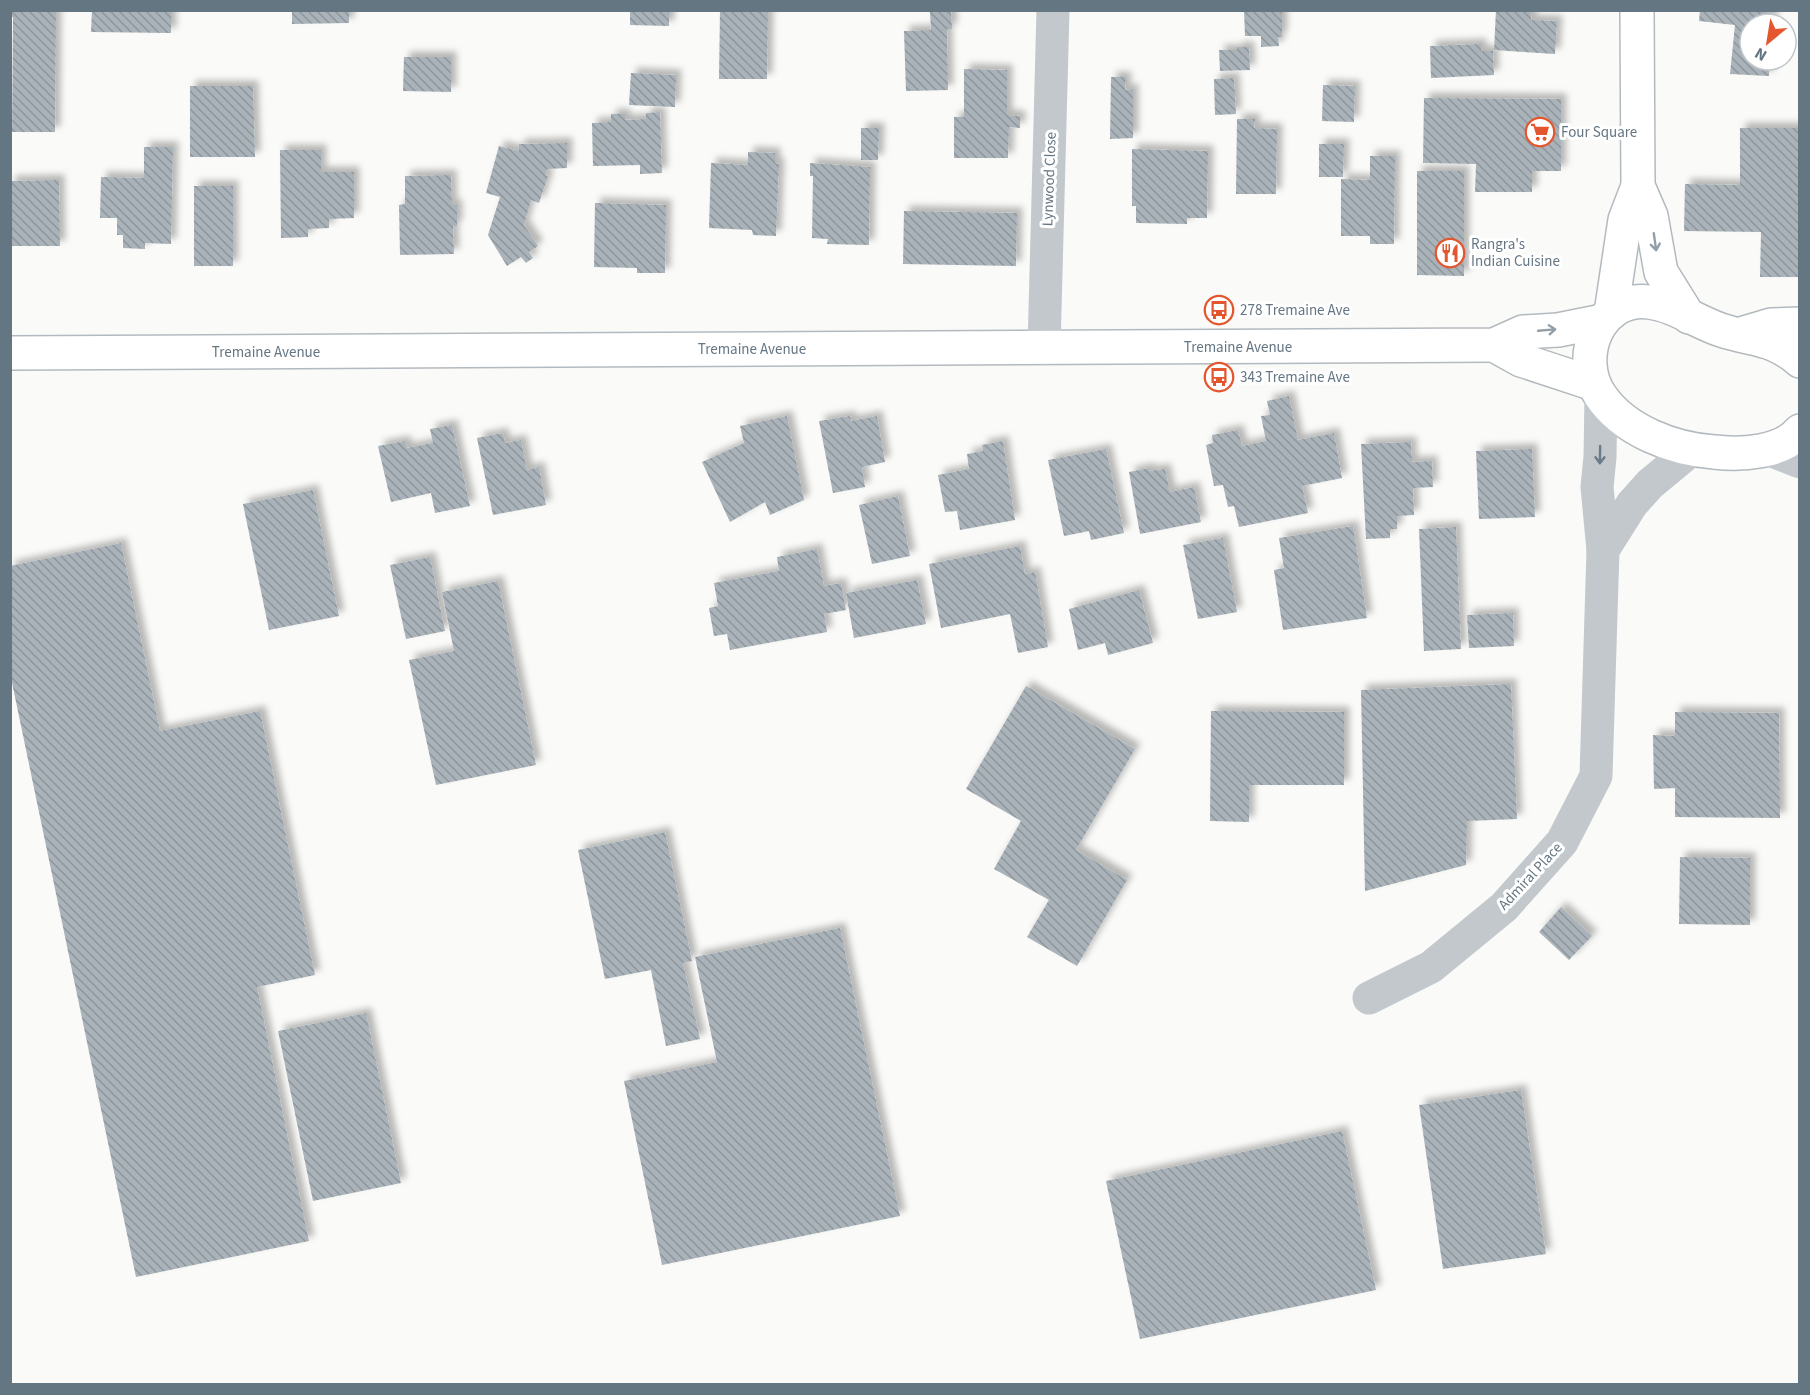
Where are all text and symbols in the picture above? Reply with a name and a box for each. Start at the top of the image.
north arrow [1738,12,1798,72]
text: N [1751,42,1771,66]
supermarket icon: Four Square [1524,116,1556,148]
place label: Four Square [1561,122,1637,143]
street label: Lynwood Close [1037,131,1062,227]
one-way arrow [1650,231,1661,251]
place label: Rangra's Indian Cuisine [1471,234,1560,272]
restaurant icon: Rangra's Indian Cuisine [1434,237,1466,269]
bus stop icon: 278 Tremaine Ave [1203,294,1235,326]
place label: 278 Tremaine Ave [1240,300,1350,321]
one-way arrow [1537,325,1557,336]
street label: Tremaine Avenue [1184,337,1292,358]
street label: Tremaine Avenue [698,339,806,360]
street label: Tremaine Avenue [212,342,320,363]
bus stop icon: 343 Tremaine Ave [1203,361,1235,393]
place label: 343 Tremaine Ave [1240,367,1350,388]
one-way arrow [1594,444,1606,464]
street label: Admiral Place [1493,838,1567,915]

